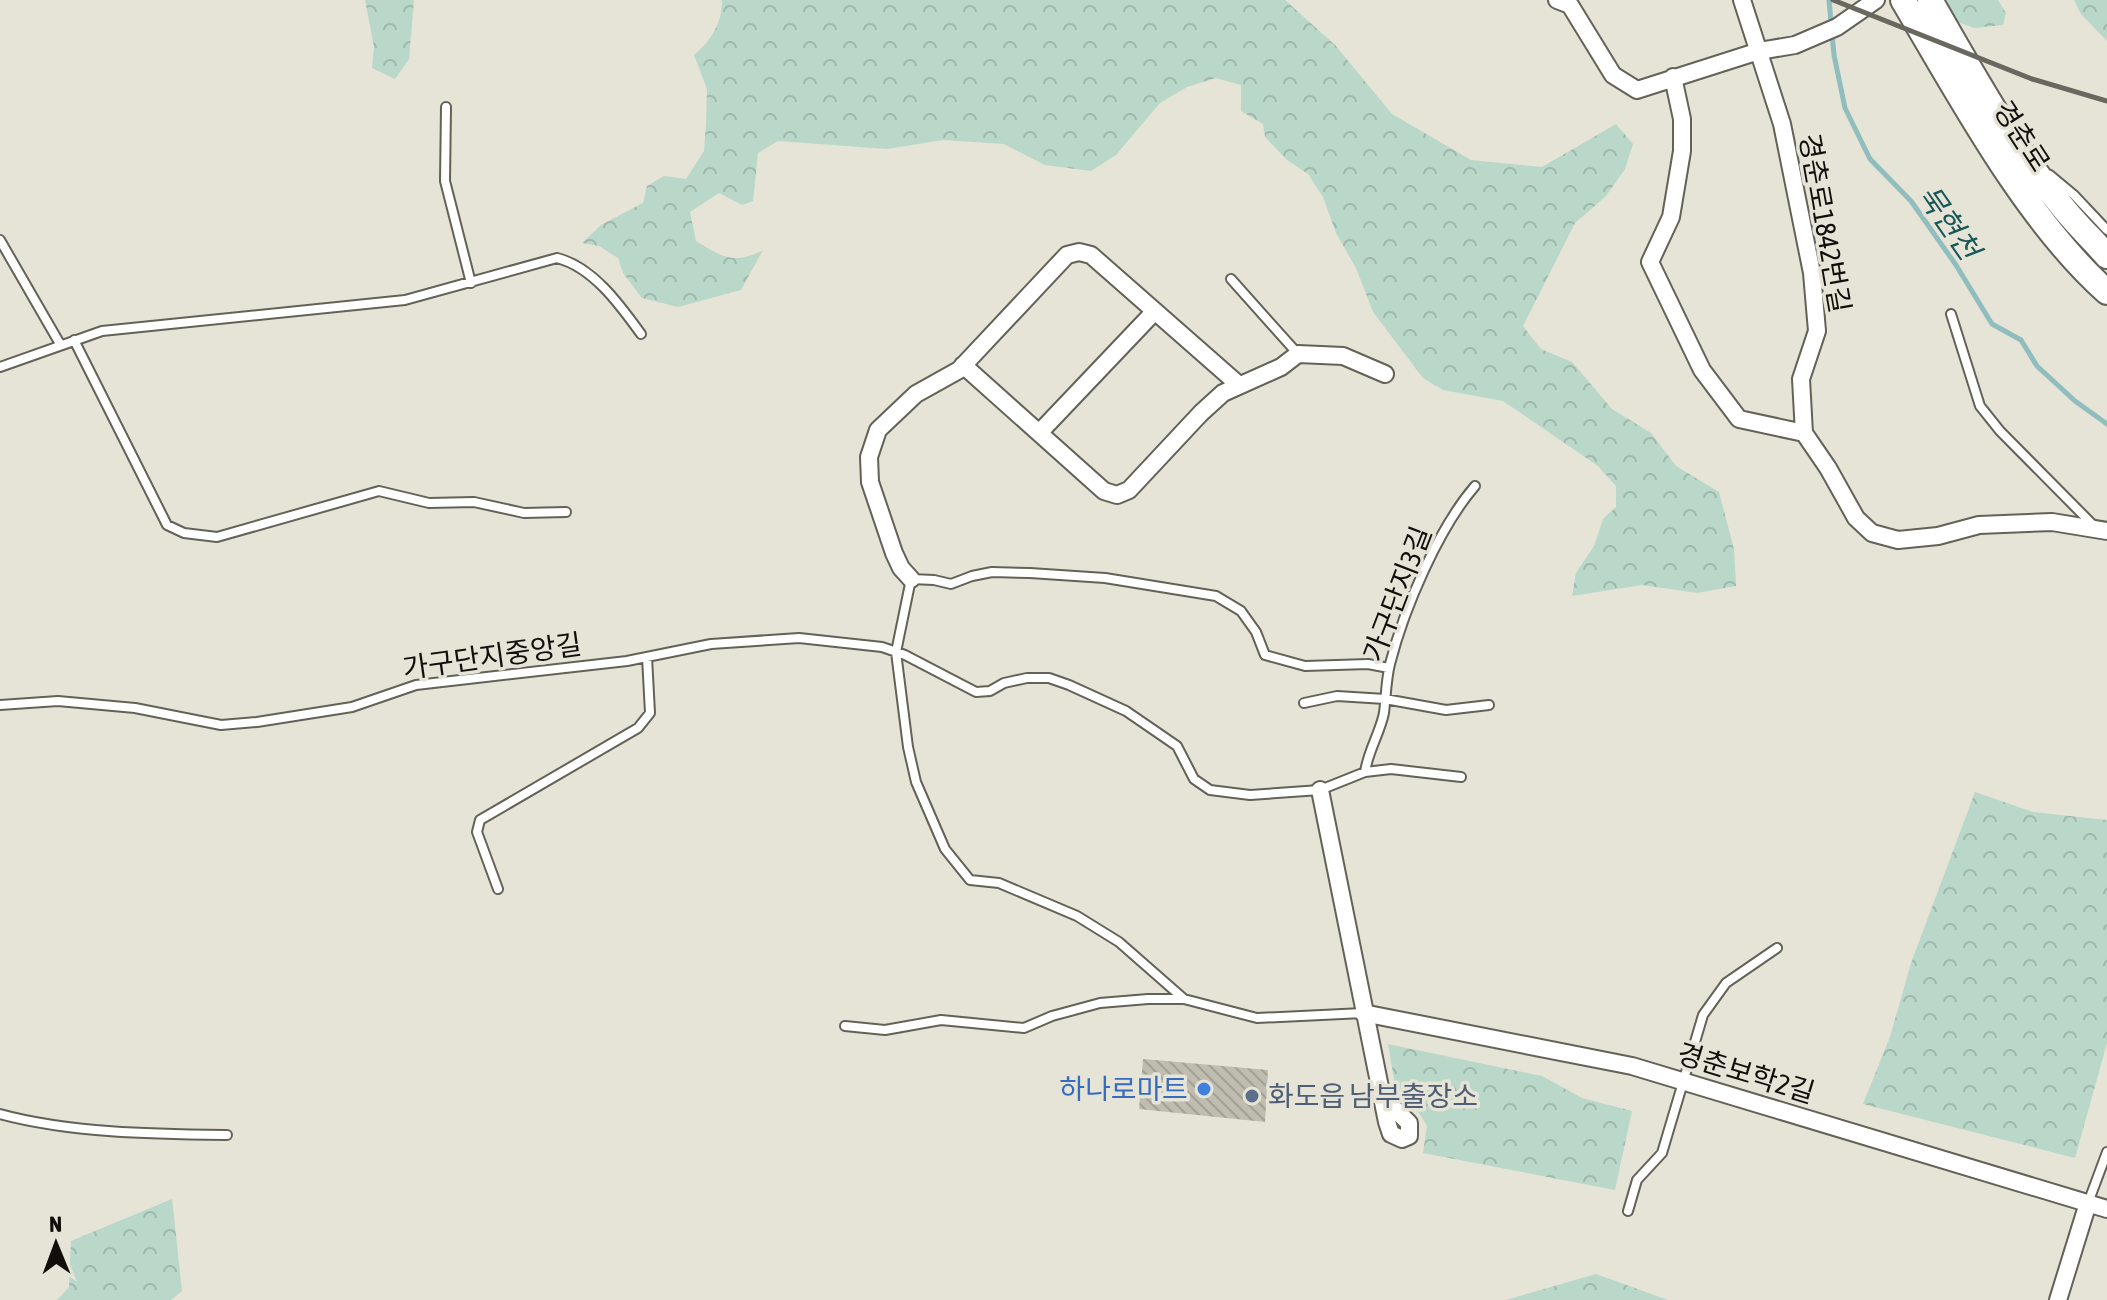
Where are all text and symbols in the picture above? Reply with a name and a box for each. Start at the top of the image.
street label: 경춘로 [1988,95,2056,177]
street label: 경춘로1842번길 [1793,131,1857,315]
water label: 묵현천 [1911,178,1989,268]
street label: 가구단지3길 [1357,522,1437,666]
street label: 가구단지중앙길 [400,628,584,684]
street label: 경춘보학2길 [1673,1037,1819,1109]
place label: 하나로마트 [1059,1073,1188,1105]
marker: 하나로마트 [1195,1080,1213,1098]
place label: 화도읍 남부출장소 [1268,1080,1478,1112]
marker: 화도읍 남부출장소 [1243,1087,1261,1105]
north arrow [16,1204,96,1284]
text: N [49,1211,62,1237]

